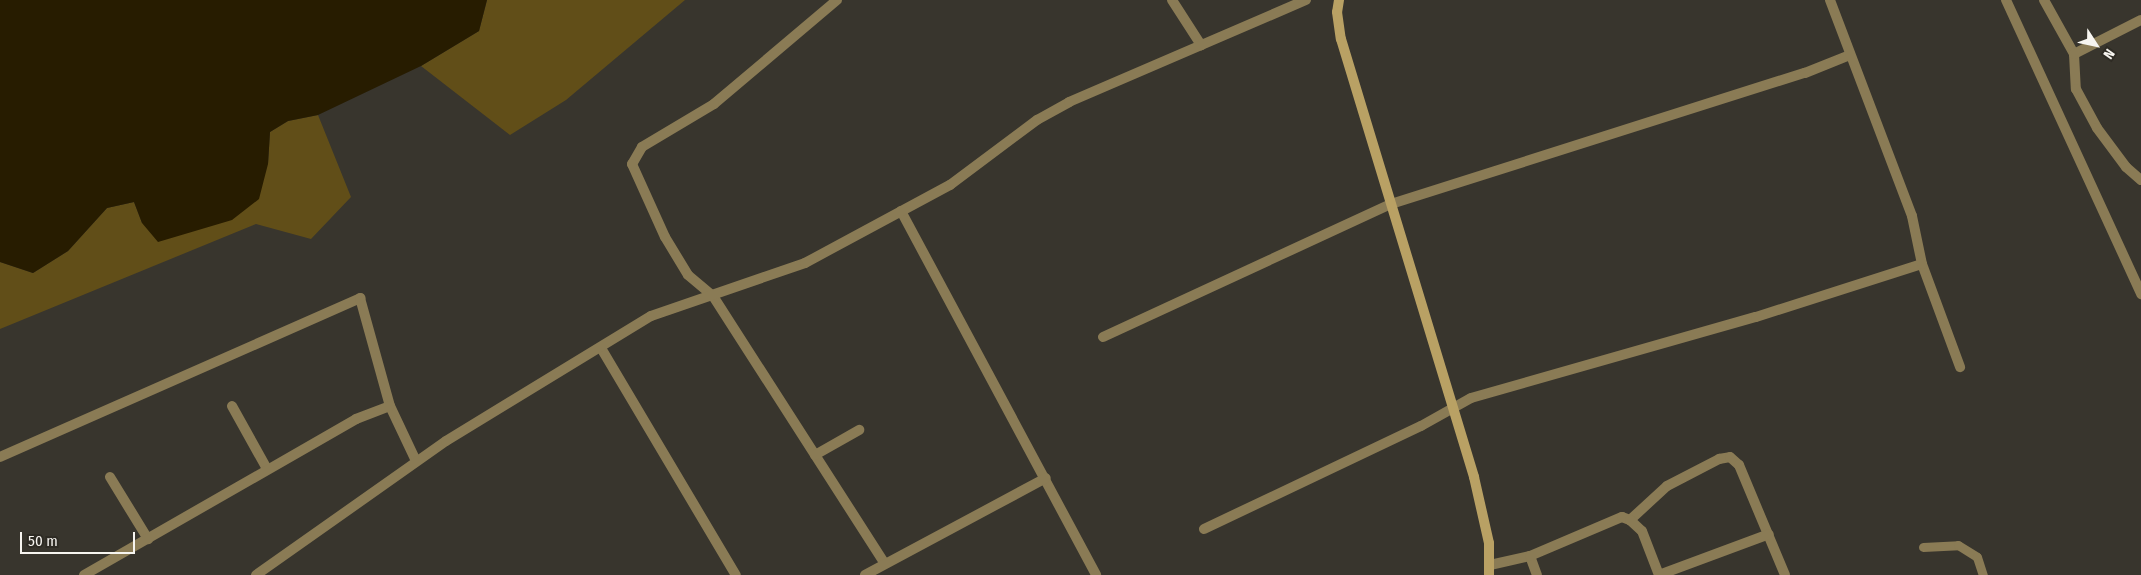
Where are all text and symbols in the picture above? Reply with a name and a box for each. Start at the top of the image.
north arrow [2071,20,2121,70]
text: N [2099,46,2118,62]
scale bar [22,522,138,554]
text: 50 m [28,532,58,550]

